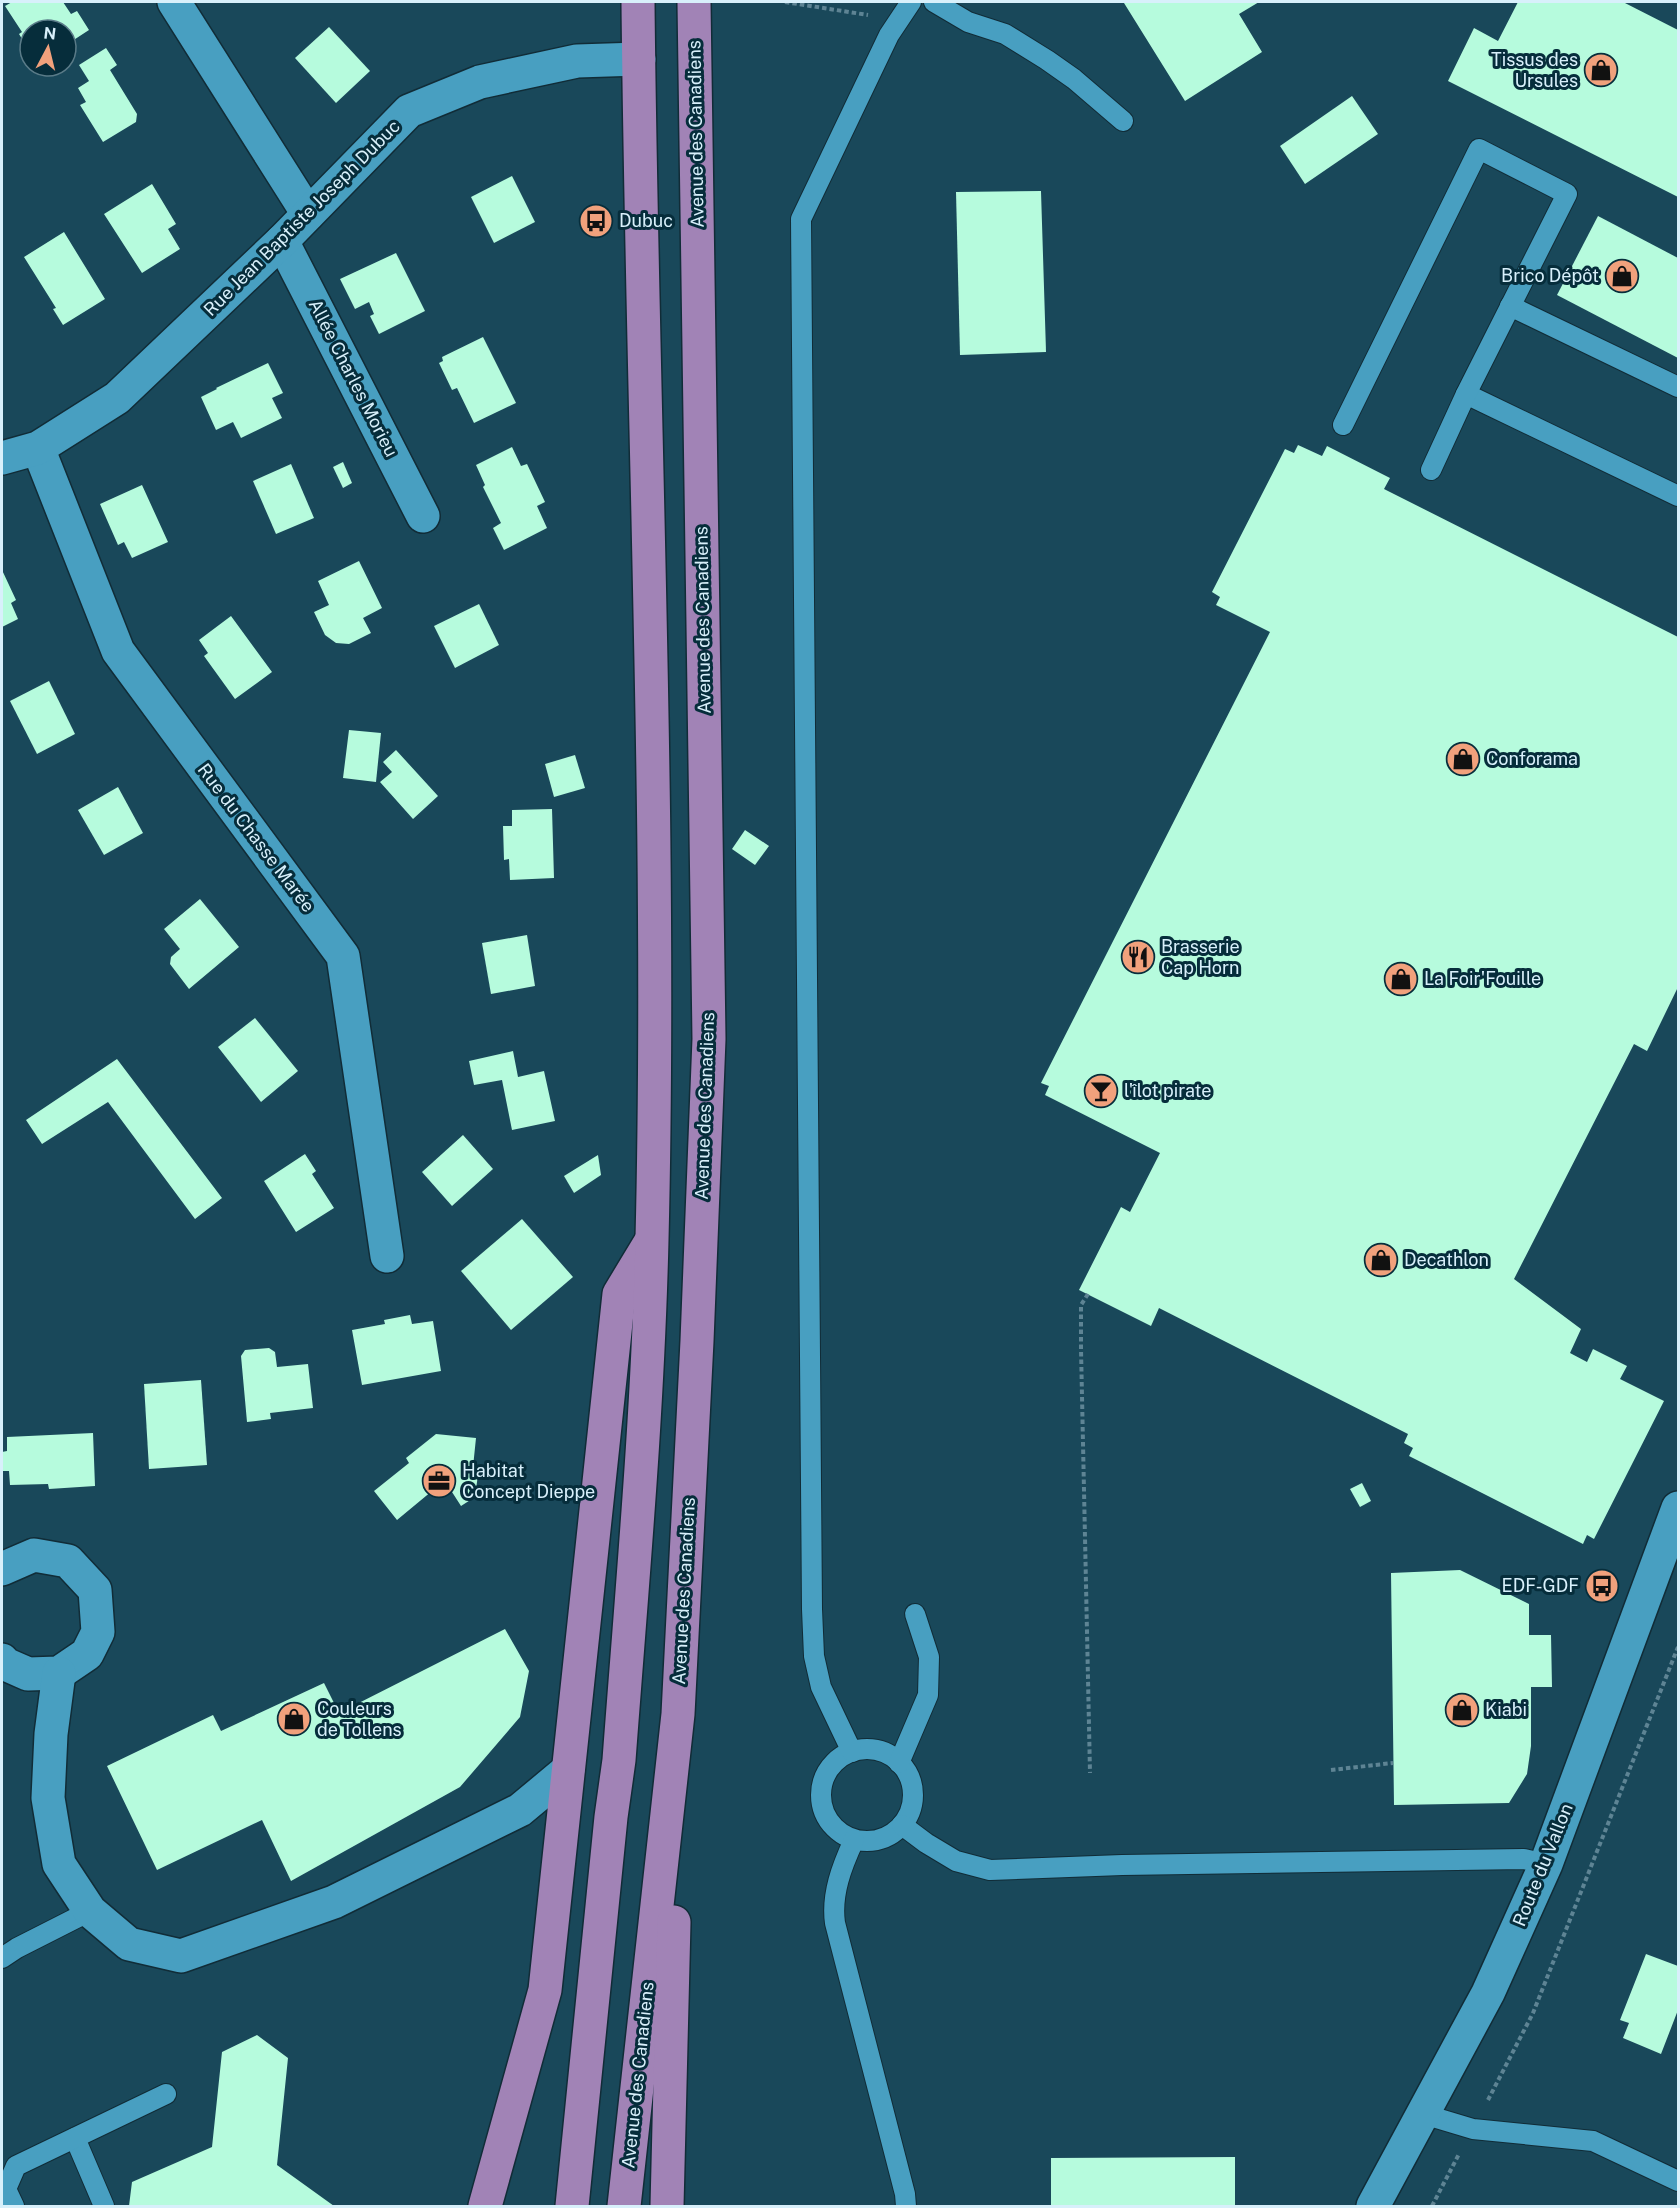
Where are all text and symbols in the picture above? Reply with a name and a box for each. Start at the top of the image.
north arrow [18,18,78,78]
text: N [42,23,57,44]
street label: Avenue des Canadiens [683,40,708,228]
place label: Tissus des Ursules [1491,49,1578,91]
shop icon: Tissus des Ursules [1583,52,1619,88]
street label: Rue Jean Baptiste Joseph Dubuc [199,115,404,320]
bus stop icon: Dubuc [578,203,614,239]
place label: Dubuc [619,210,673,231]
shop icon: Brico Dépôt [1604,258,1640,294]
place label: Brico Dépôt [1501,265,1599,286]
street label: Allée Charles Morieu [305,295,402,460]
street label: Avenue des Canadiens [690,526,715,714]
shop icon: Conforama [1445,741,1481,777]
place label: Conforama [1486,748,1578,769]
street label: Rue du Chasse Marée [194,759,319,916]
place label: Brasserie Cap Horn [1161,936,1240,978]
restaurant icon: Brasserie Cap Horn [1120,939,1156,975]
shop icon: La Foir'Fouille [1383,961,1419,997]
place label: La Foir'Fouille [1424,968,1541,989]
street label: Avenue des Canadiens [691,1012,718,1200]
bar icon: l'îlot pirate [1083,1073,1119,1109]
place label: l'îlot pirate [1124,1080,1211,1101]
shop icon: Decathlon [1363,1242,1399,1278]
place label: Decathlon [1404,1249,1489,1270]
place label: Habitat Concept Dieppe [462,1460,595,1502]
office icon: Habitat Concept Dieppe [421,1463,457,1499]
street label: Avenue des Canadiens [668,1497,699,1685]
bus stop icon: EDF-GDF [1584,1568,1620,1604]
place label: EDF-GDF [1501,1575,1579,1596]
shop icon: Kiabi [1444,1692,1480,1728]
place label: Couleurs de Tollens [317,1698,402,1740]
place label: Kiabi [1485,1699,1527,1720]
shop icon: Couleurs de Tollens [276,1701,312,1737]
street label: Route du Vallon [1508,1800,1577,1929]
street label: Avenue des Canadiens [617,1981,658,2169]

